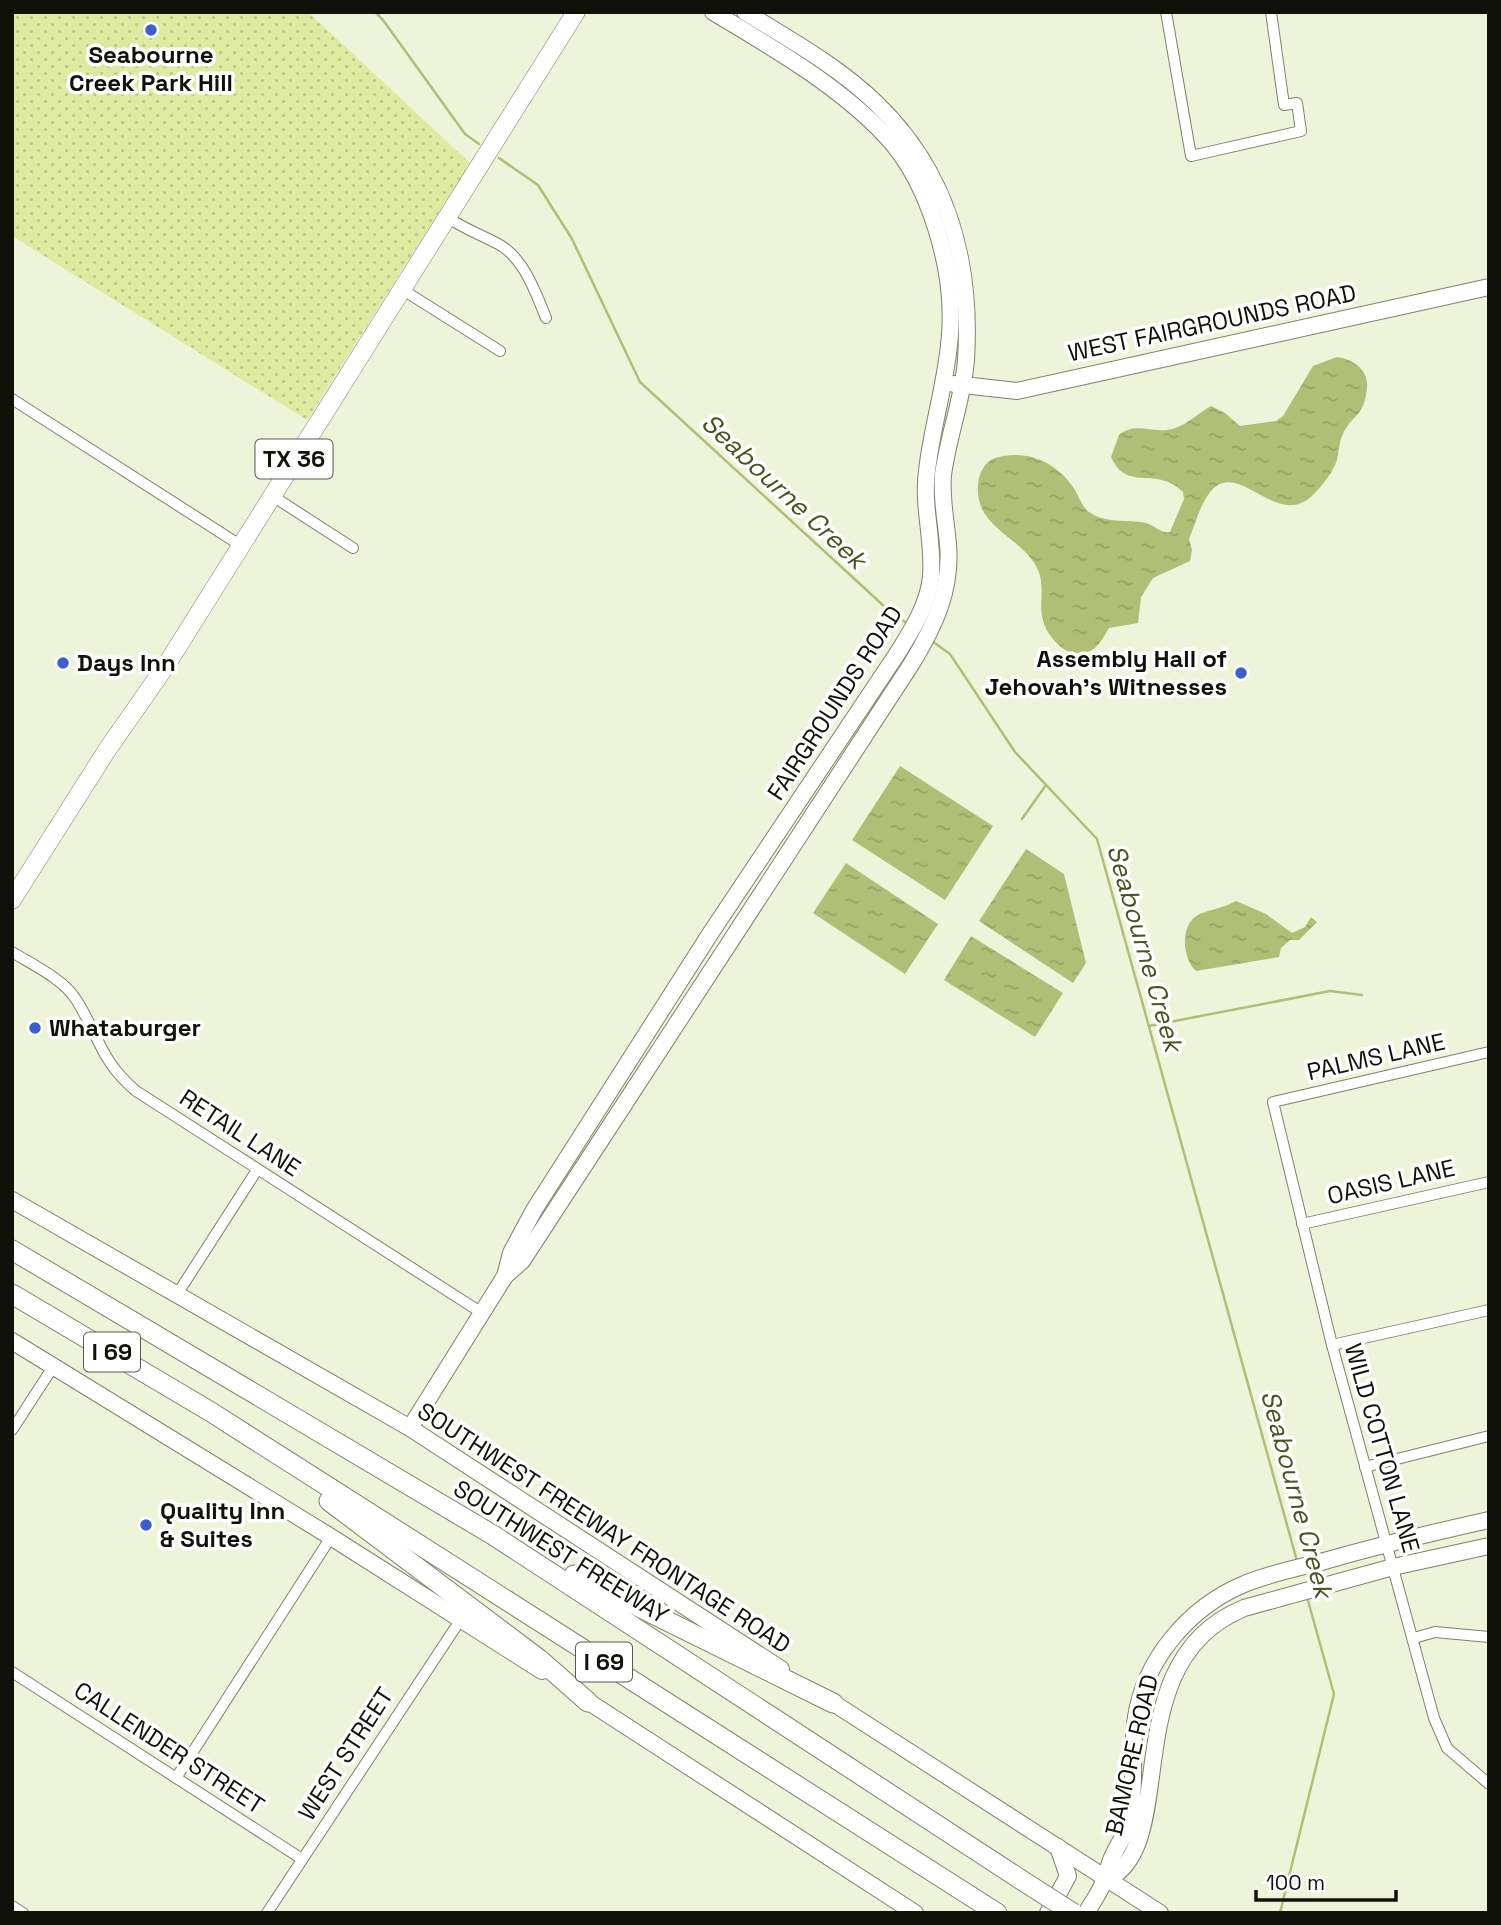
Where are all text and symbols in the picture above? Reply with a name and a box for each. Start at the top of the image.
marker: Seabourne Creek Park Hill [143,22,159,38]
place label: Seabourne Creek Park Hill [69,39,233,98]
street label: WEST FAIRGROUNDS ROAD [1065,277,1359,368]
water label: Seabourne Creek [694,406,876,578]
road number: TX 36 [256,440,332,478]
street label: FAIRGROUNDS ROAD [760,600,909,806]
place label: Assembly Hall of Jehovah's Witnesses [985,643,1227,702]
place label: Days Inn [77,647,176,678]
marker: Days Inn [55,655,71,671]
marker: Assembly Hall of Jehovah's Witnesses [1233,665,1249,681]
water label: Seabourne Creek [1099,841,1192,1058]
place label: Whataburger [49,1012,201,1043]
marker: Whataburger [27,1020,43,1036]
street label: PALMS LANE [1304,1026,1448,1087]
street label: RETAIL LANE [174,1082,307,1183]
street label: OASIS LANE [1324,1152,1458,1211]
road number: I 69 [84,1332,140,1372]
street label: WILD COTTON LANE [1338,1340,1427,1556]
water label: Seabourne Creek [1253,1386,1342,1604]
street label: SOUTHWEST FREEWAY FRONTAGE ROAD [412,1396,796,1660]
street label: SOUTHWEST FREEWAY [448,1474,674,1630]
place label: Quality Inn & Suites [160,1495,285,1554]
marker: Quality Inn & Suites [138,1517,154,1533]
road number: I 69 [576,1642,632,1681]
street label: BAMORE ROAD [1098,1671,1165,1839]
street label: CALLENDER STREET [68,1674,270,1821]
street label: WEST STREET [291,1681,400,1826]
scale bar [1256,1858,1396,1902]
text: 100 m [1266,1869,1325,1896]

